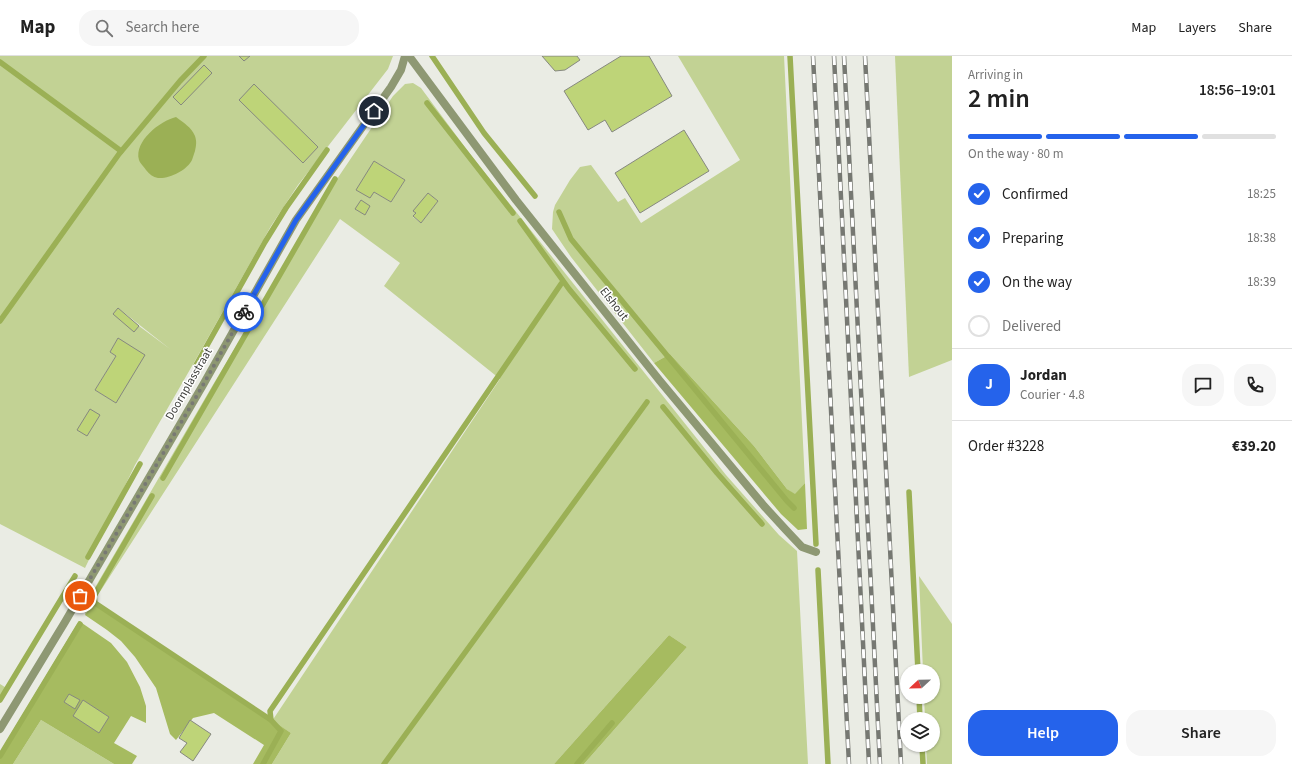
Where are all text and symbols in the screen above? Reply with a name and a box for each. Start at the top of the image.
search box [79,10,359,46]
text: Map [20,14,55,41]
icon: search [93,17,115,39]
text: Search here [125,17,199,38]
text: Map [1131,18,1156,38]
text: Layers [1178,18,1216,38]
text: Share [1238,18,1272,38]
text: Arriving in [968,66,1023,84]
text: 2 min [968,80,1030,117]
text: 18:56–19:01 [1199,80,1276,101]
pin [357,94,391,128]
icon: home [363,100,385,122]
text: On the way · 80 m [968,145,1063,163]
icon: check [968,183,990,205]
text: Confirmed [1002,184,1068,205]
text: 18:25 [1247,185,1276,203]
icon: check [968,227,990,249]
text: Preparing [1002,228,1063,249]
text: 18:38 [1247,229,1276,247]
icon: check [968,271,990,293]
text: On the way [1002,272,1072,293]
text: 18:39 [1247,273,1276,291]
street label: Elshout [596,284,632,324]
courier [224,292,264,332]
icon: bike [233,301,255,323]
text: Delivered [1002,316,1061,337]
street label: Doornplasstraat [161,345,217,423]
button: chat [1182,364,1224,406]
button: phone [1234,364,1276,406]
text: Jordan [1020,365,1067,386]
text: J [985,374,993,395]
text: Courier · 4.8 [1020,386,1085,404]
text: Order #3228 [968,436,1044,457]
text: €39.20 [1232,436,1276,457]
pin [63,579,97,613]
icon: bag [69,585,91,607]
north arrow [900,664,940,704]
map controls [900,664,940,752]
button: Help [968,710,1118,756]
button: Share [1126,710,1276,756]
button: layers [900,712,940,752]

